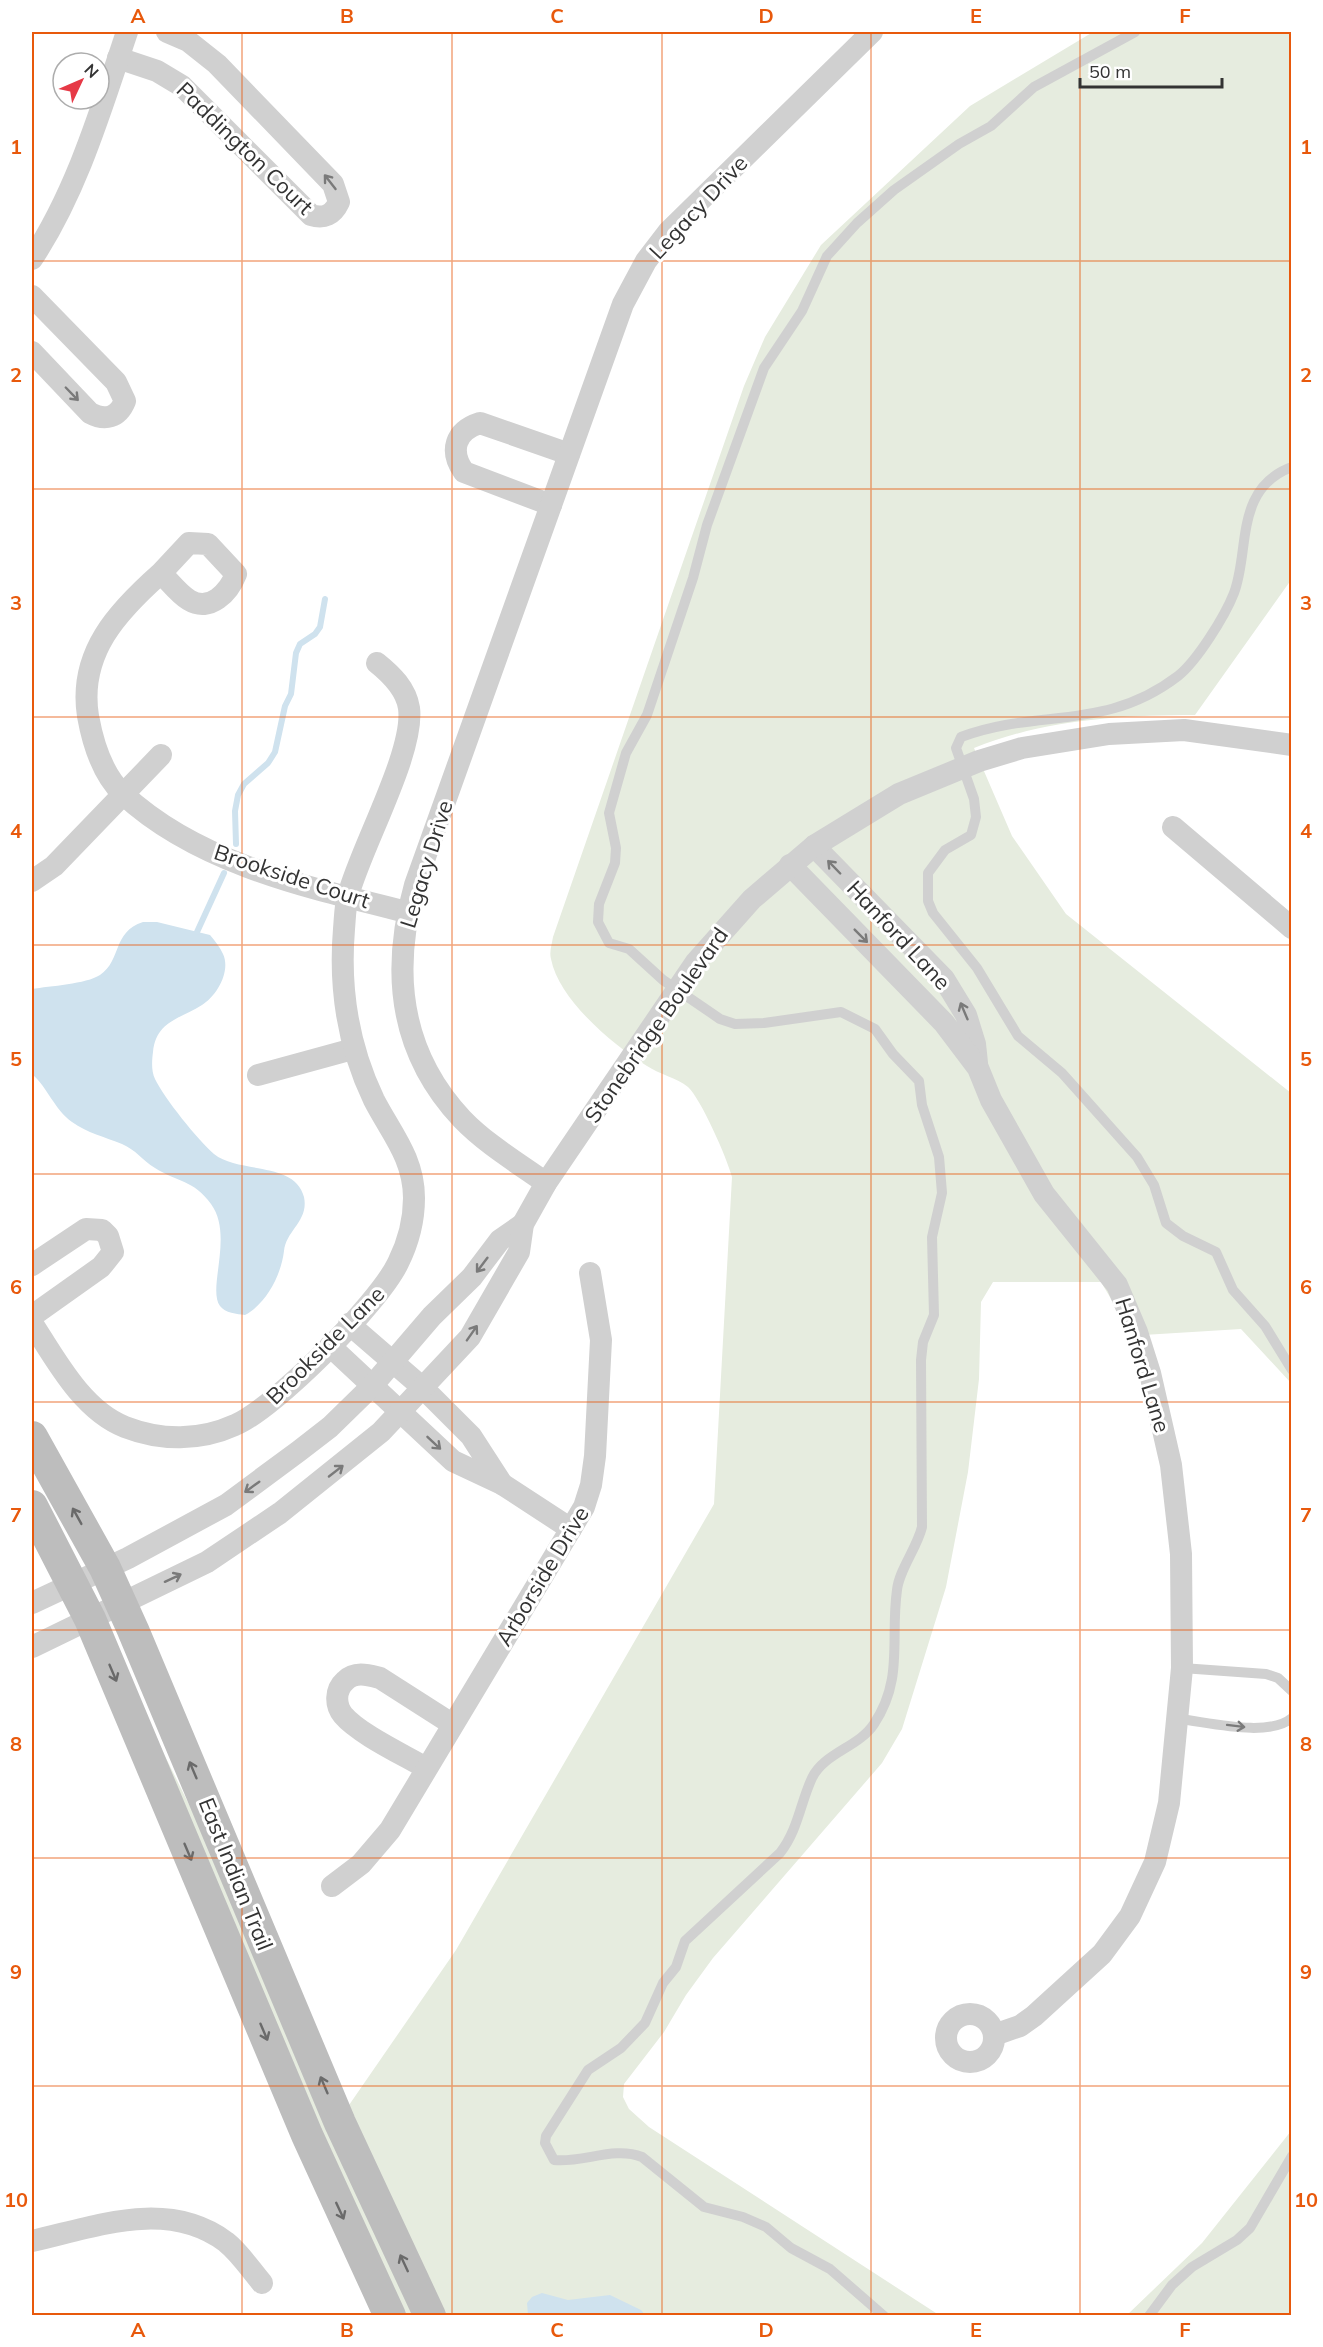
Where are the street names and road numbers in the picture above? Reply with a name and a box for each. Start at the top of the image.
street label: Paddington Court [171,76,319,221]
street label: Legacy Drive [643,149,753,265]
street label: Legacy Drive [393,797,459,931]
street label: Brookside Court [211,838,374,914]
street label: Hanford Lane [841,874,957,996]
street label: Stonebridge Boulevard [578,922,734,1128]
street label: Brookside Lane [260,1280,390,1410]
street label: Hanford Lane [1109,1294,1177,1436]
street label: Arborside Drive [489,1501,595,1651]
street label: East Indian Trail [193,1794,279,1954]

